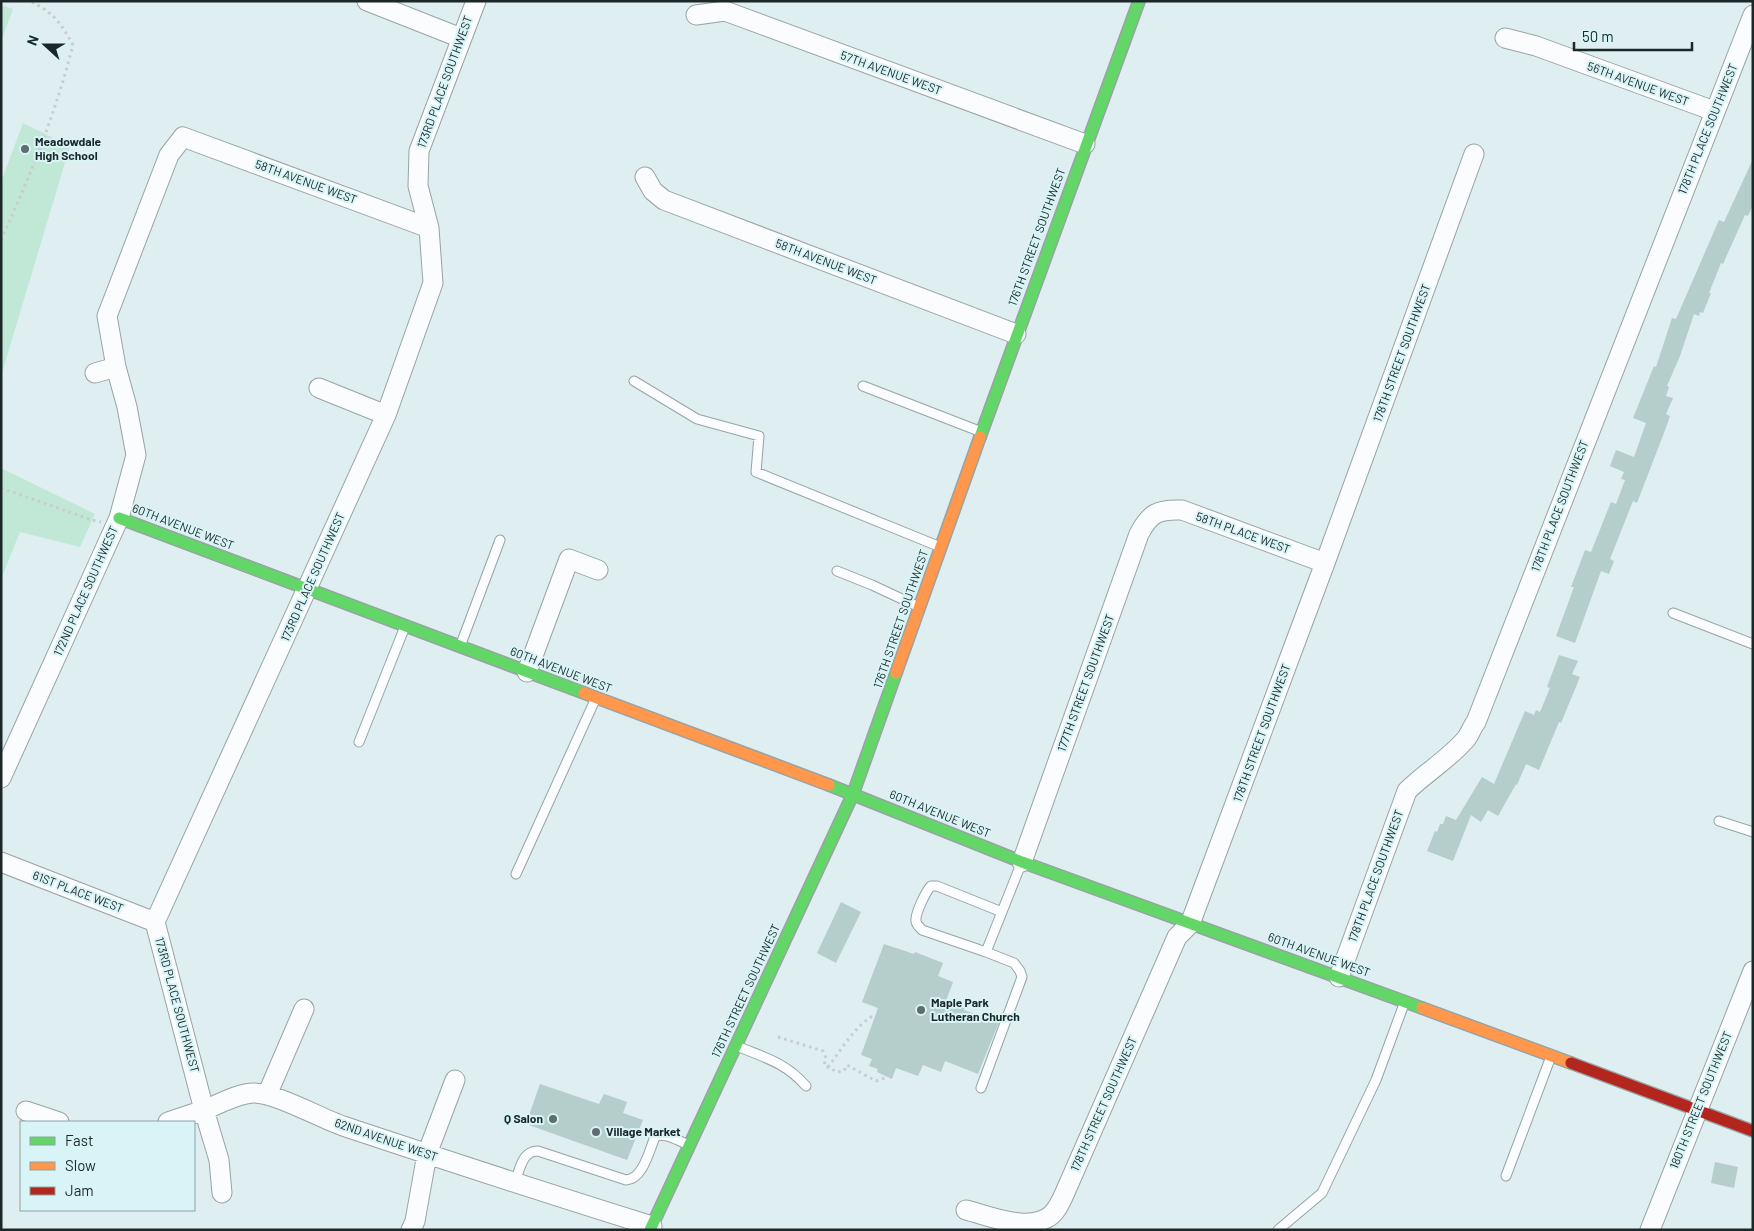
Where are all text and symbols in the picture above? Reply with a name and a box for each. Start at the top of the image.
street label: 173RD PLACE SOUTHWEST [414,13,475,150]
north arrow [20,20,70,70]
scale bar [1574,20,1692,52]
text: 50 m [1582,27,1614,45]
text: N [23,33,42,48]
street label: 57TH AVENUE WEST [839,47,944,97]
street label: 56TH AVENUE WEST [1586,58,1691,108]
street label: 178TH PLACE SOUTHWEST [1674,61,1740,196]
place label: Meadowdale High School [35,134,102,162]
marker: Meadowdale High School [19,143,31,155]
street label: 58TH AVENUE WEST [254,156,359,206]
street label: 176TH STREET SOUTHWEST [1005,166,1068,308]
street label: 58TH AVENUE WEST [774,235,879,287]
street label: 178TH STREET SOUTHWEST [1370,282,1433,424]
street label: 178TH PLACE SOUTHWEST [1527,438,1591,573]
street label: 60TH AVENUE WEST [131,500,236,552]
street label: 58TH PLACE WEST [1194,509,1293,556]
street label: 173RD PLACE SOUTHWEST [277,510,347,643]
street label: 172ND PLACE SOUTHWEST [50,523,120,658]
street label: 176TH STREET SOUTHWEST [870,547,930,690]
street label: 177TH STREET SOUTHWEST [1054,612,1117,753]
street label: 60TH AVENUE WEST [509,643,614,695]
street label: 178TH STREET SOUTHWEST [1230,662,1293,804]
street label: 60TH AVENUE WEST [888,786,993,840]
street label: 178TH PLACE SOUTHWEST [1345,807,1406,944]
street label: 61ST PLACE WEST [31,867,126,915]
street label: 176TH STREET SOUTHWEST [708,921,782,1060]
street label: 60TH AVENUE WEST [1266,929,1372,979]
street label: 173RD PLACE SOUTHWEST [153,935,203,1074]
place label: Maple Park Lutheran Church [931,995,1020,1023]
marker: Maple Park Lutheran Church [915,1004,927,1016]
street label: 180TH STREET SOUTHWEST [1666,1029,1734,1170]
street label: 178TH STREET SOUTHWEST [1067,1034,1139,1173]
place label: Q Salon [504,1111,543,1125]
marker: Q Salon [547,1113,559,1125]
street label: 62ND AVENUE WEST [333,1115,440,1163]
legend [20,1121,195,1211]
place label: Village Market [606,1124,681,1138]
marker: Village Market [590,1126,602,1138]
text: Fast [65,1131,93,1149]
text: Slow [65,1156,96,1174]
text: Jam [65,1181,94,1199]

